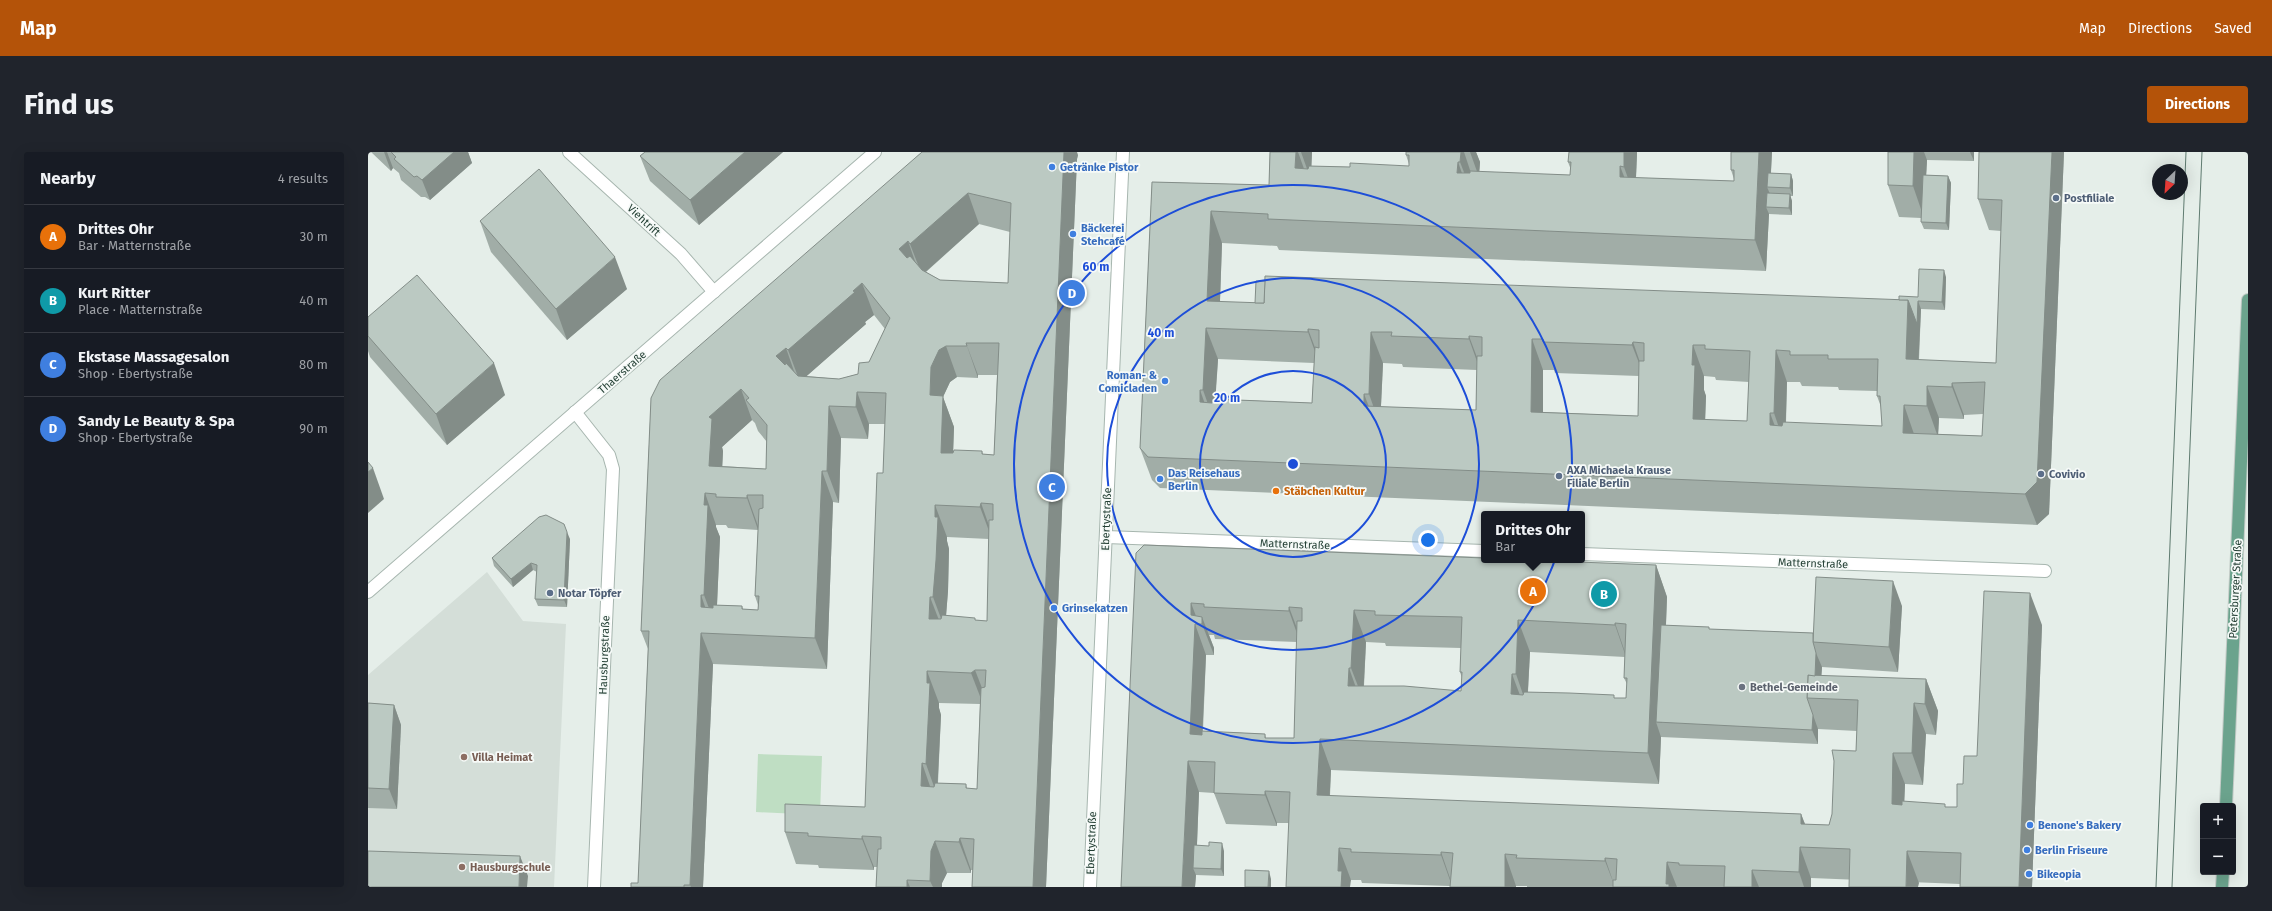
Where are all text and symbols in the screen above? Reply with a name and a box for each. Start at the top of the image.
text: Map [20,17,57,40]
text: Map [2079,20,2106,37]
text: Directions [2128,20,2192,37]
text: Saved [2214,20,2252,37]
button: Directions [2147,86,2248,123]
text: Find us [24,88,114,121]
place label: Getränke Pistor [1060,161,1139,174]
marker: Getränke Pistor [1047,162,1057,172]
north arrow [2152,164,2188,200]
text: Nearby [40,168,95,189]
text: 4 results [278,171,328,186]
place label: Postfiliale [2064,192,2114,205]
marker: Postfiliale [2051,193,2061,203]
street label: Viehtrift [624,202,663,239]
text: Drittes Ohr [78,220,153,238]
place label: Bäckerei Stehcafé [1081,222,1125,248]
text: A [49,229,57,244]
text: 30 m [300,229,328,244]
marker: Bäckerei Stehcafé [1068,229,1078,239]
text: Bar · Matternstraße [78,238,191,253]
text: 60 m [1083,260,1109,274]
pin: D [1059,278,1085,308]
text: Kurt Ritter [78,284,150,302]
text: B [49,293,57,308]
text: 40 m [299,293,328,308]
text: Place · Matternstraße [78,302,203,317]
text: 40 m [1148,326,1174,340]
text: Ekstase Massagesalon [78,348,229,366]
street label: Thaerstraße [596,348,649,397]
text: C [49,357,57,372]
text: 80 m [299,357,328,372]
text: Shop · Ebertystraße [78,366,193,381]
place label: Roman- & Comicladen [1099,369,1158,395]
marker: Roman- & Comicladen [1160,376,1170,386]
text: 20 m [1214,391,1240,405]
text: Sandy Le Beauty & Spa [78,412,235,430]
text: D [49,421,57,436]
text: 90 m [299,421,328,436]
text: Shop · Ebertystraße [78,430,193,445]
centre of rings [1286,457,1300,471]
place label: AXA Michaela Krause Filiale Berlin [1566,464,1671,490]
place label: Das Reisehaus Berlin [1168,467,1241,493]
place label: Covivio [2049,468,2086,481]
marker: Covivio [2036,469,2046,479]
marker: AXA Michaela Krause Filiale Berlin [1554,471,1564,481]
pin: C [1039,472,1065,502]
marker: Das Reisehaus Berlin [1155,474,1165,484]
place label: Stäbchen Kultur [1284,485,1366,498]
marker: Stäbchen Kultur [1271,486,1281,496]
street label: Ebertystraße [1099,487,1114,551]
popup [1481,511,1585,563]
text: Drittes Ohr [1495,521,1571,539]
your location [1418,530,1438,550]
street label: Matternstraße [1260,537,1330,552]
text: Bar [1495,539,1515,554]
street label: Petersburger Straße [2226,539,2245,639]
street label: Matternstraße [1778,556,1848,571]
pin: A [1520,576,1546,606]
pin: B [1591,579,1617,609]
place label: Notar Töpfer [558,587,622,600]
marker: Notar Töpfer [545,588,555,598]
place label: Grinsekatzen [1062,602,1128,615]
marker: Grinsekatzen [1049,603,1059,613]
street label: Hausburgstraße [597,615,612,695]
place label: Bethel-Gemeinde [1750,681,1838,694]
marker: Bethel-Gemeinde [1737,682,1747,692]
place label: Villa Heimat [471,751,533,764]
marker: Villa Heimat [459,752,469,762]
map controls [2200,803,2236,875]
button: + [2200,803,2236,839]
street label: Ebertystraße [1084,811,1099,875]
place label: Benone's Bakery [2038,819,2122,832]
marker: Benone's Bakery [2025,820,2035,830]
button: − [2200,839,2236,875]
place label: Berlin Friseure [2035,844,2108,857]
marker: Berlin Friseure [2022,845,2032,855]
place label: Hausburgschule [470,861,551,874]
marker: Hausburgschule [457,862,467,872]
place label: Bikeopia [2037,868,2081,881]
marker: Bikeopia [2024,869,2034,879]

